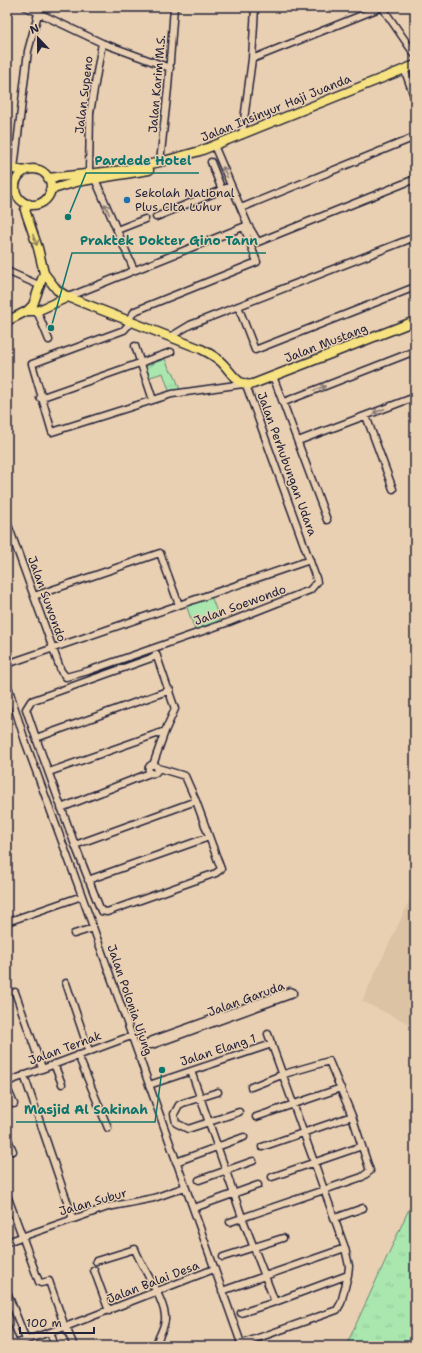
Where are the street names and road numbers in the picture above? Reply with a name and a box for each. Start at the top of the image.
street label: Jalan Karim M.S. [145,34,169,134]
street label: Jalan Supeno [71,55,97,135]
street label: Jalan Insinyur Haji Juanda [199,70,354,145]
street label: Jalan Mustang [282,320,370,366]
street label: Jalan Perhubungan Udara [253,390,321,539]
street label: Jalan Suwondo [24,554,70,644]
street label: Jalan Soewondo [192,581,288,629]
street label: Jalan Polonia Ujung [103,942,157,1058]
street label: Jalan Garuda [205,978,287,1020]
street label: Jalan Ternak [26,1027,104,1069]
street label: Jalan Elang 1 [178,1030,258,1070]
street label: Jalan Subur [57,1185,129,1219]
street label: Jalan Balai Desa [105,1257,202,1307]

